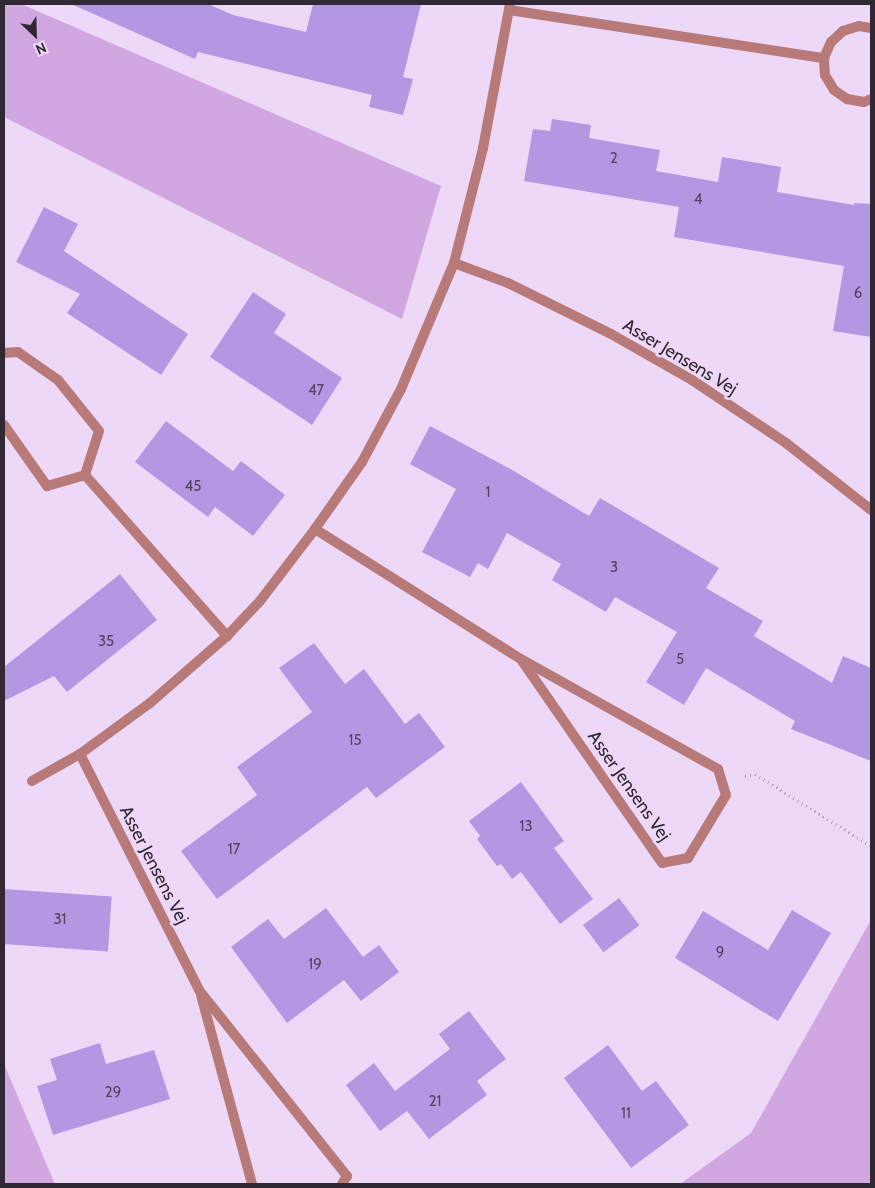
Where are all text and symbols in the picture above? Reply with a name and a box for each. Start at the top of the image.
north arrow [10,10,60,60]
text: N [33,38,49,59]
house number: 2 [610,150,618,168]
house number: 4 [694,191,702,209]
house number: 6 [854,285,862,303]
street label: Asser Jensens Vej [619,314,741,400]
house number: 47 [308,382,324,400]
house number: 45 [185,478,201,496]
house number: 1 [486,484,490,502]
house number: 3 [610,559,618,577]
house number: 35 [98,633,114,651]
house number: 5 [676,651,684,669]
street label: Asser Jensens Vej [583,727,675,845]
house number: 15 [348,732,362,750]
street label: Asser Jensens Vej [115,802,193,928]
house number: 13 [519,818,533,836]
house number: 17 [228,841,240,859]
house number: 31 [53,911,67,929]
house number: 9 [716,944,724,962]
house number: 19 [308,956,322,974]
house number: 29 [105,1084,121,1102]
house number: 21 [429,1093,441,1111]
house number: 11 [621,1105,631,1123]

